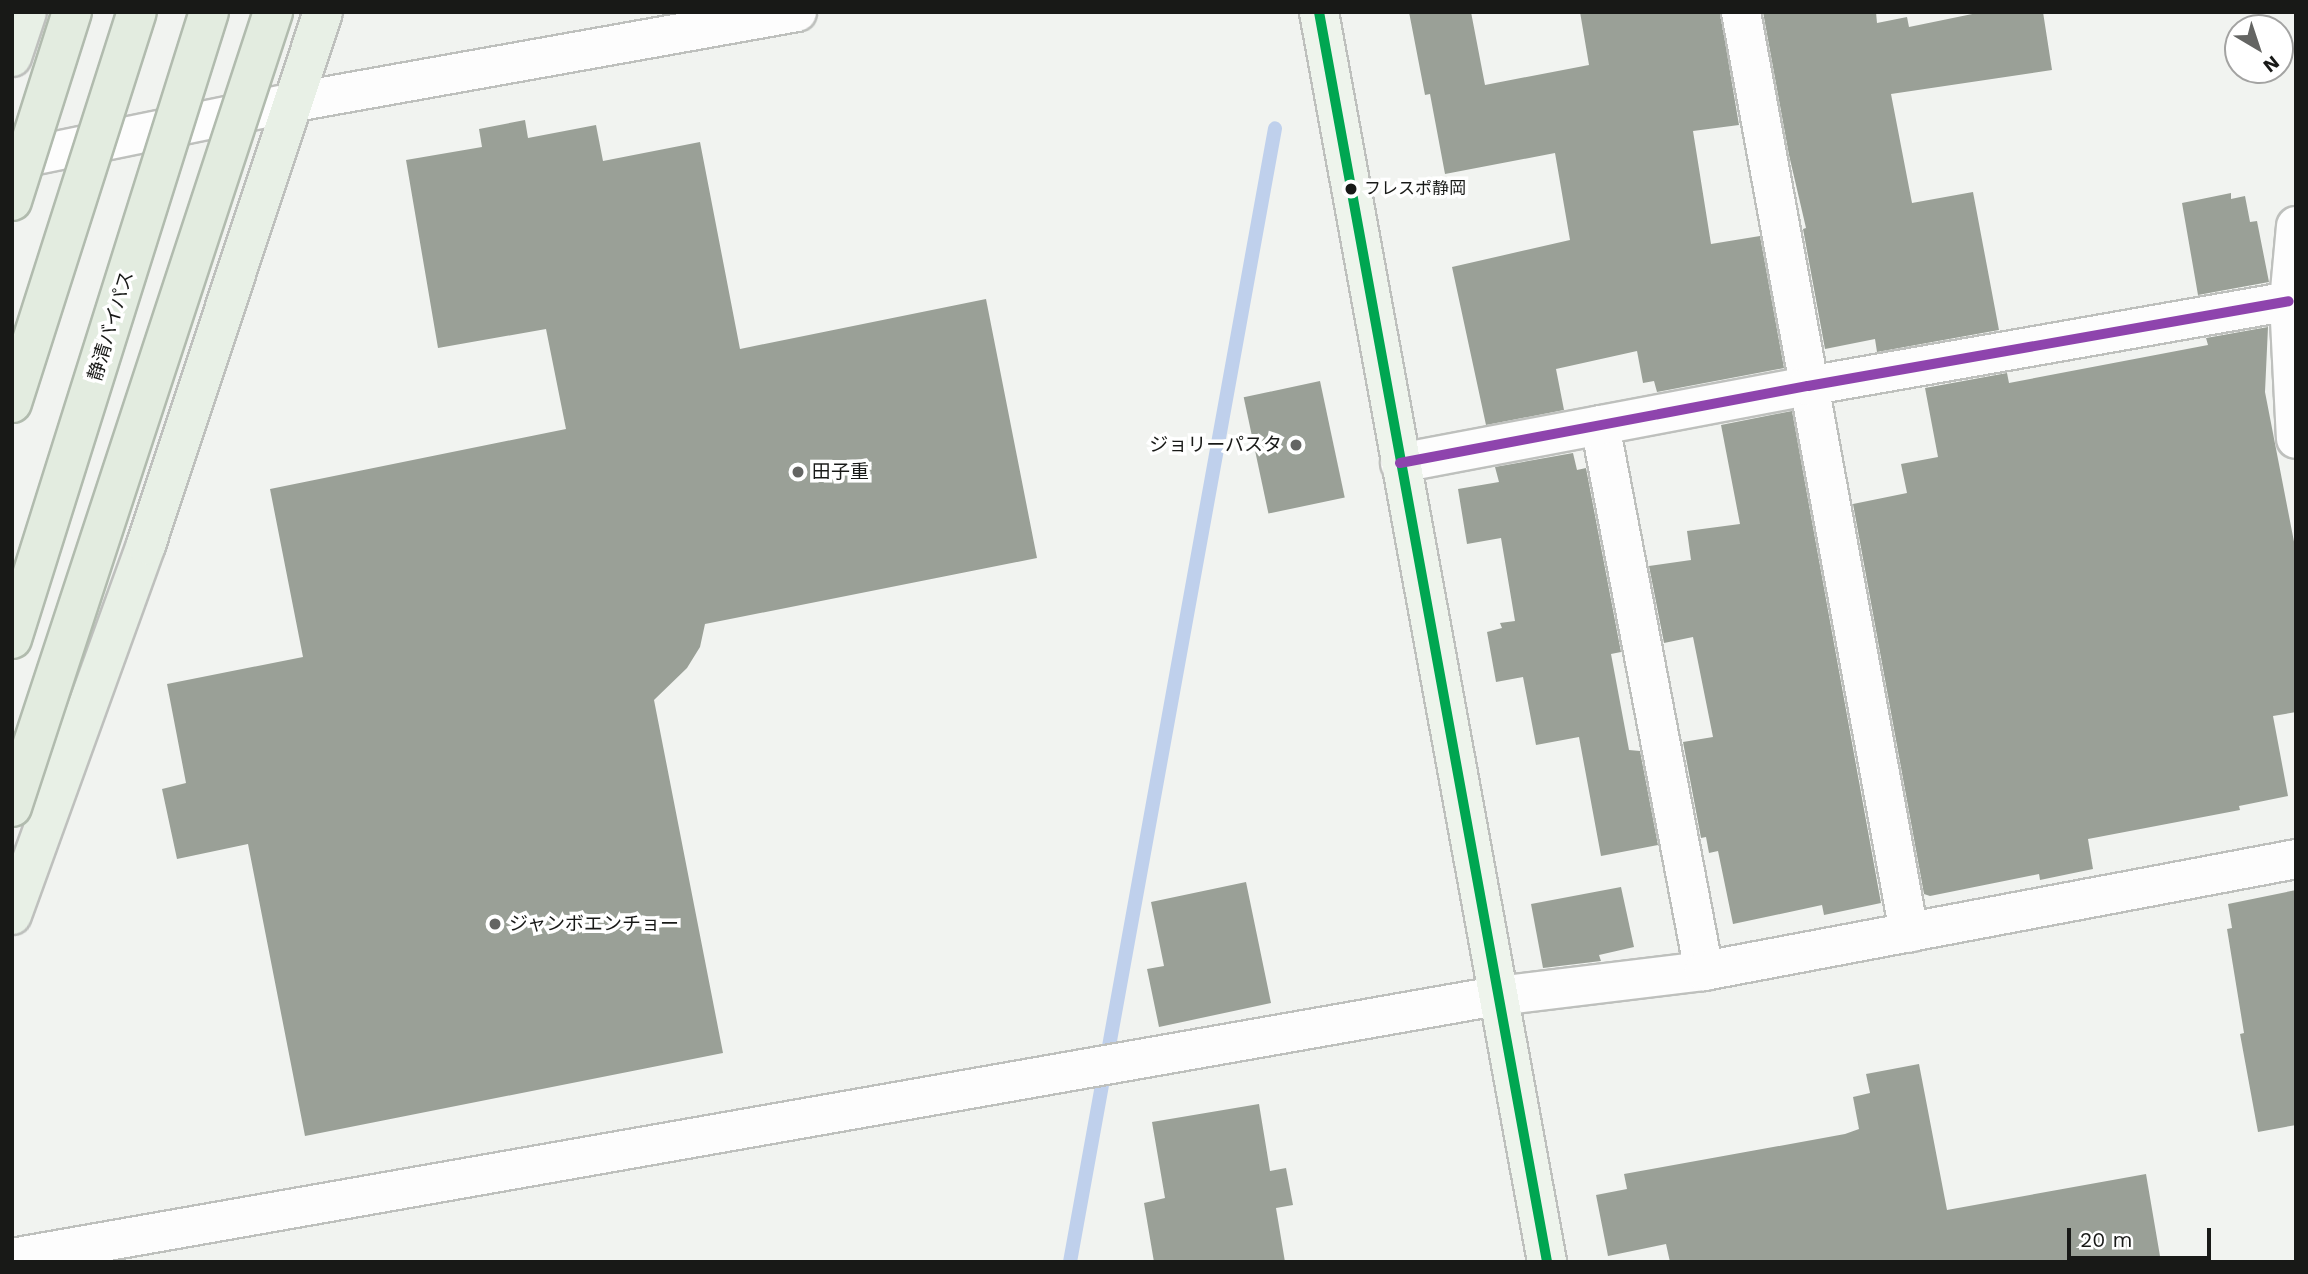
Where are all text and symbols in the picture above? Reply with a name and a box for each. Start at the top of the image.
north arrow [2224,14,2294,84]
text: N [2259,51,2284,78]
place label: フレスポ静岡 [1364,179,1466,199]
marker: フレスポ静岡 [1344,182,1358,196]
street label: 静清バイパス [83,268,139,384]
place label: ジョリーパスタ [1149,434,1282,456]
marker: ジョリーパスタ [1288,437,1304,453]
place label: 田子重 [812,461,869,483]
marker: 田子重 [790,464,806,480]
place label: ジャンボエンチョー [509,913,680,935]
marker: ジャンボエンチョー [487,916,503,932]
scale bar [2070,1214,2214,1258]
text: 20 m [2080,1227,2132,1252]

